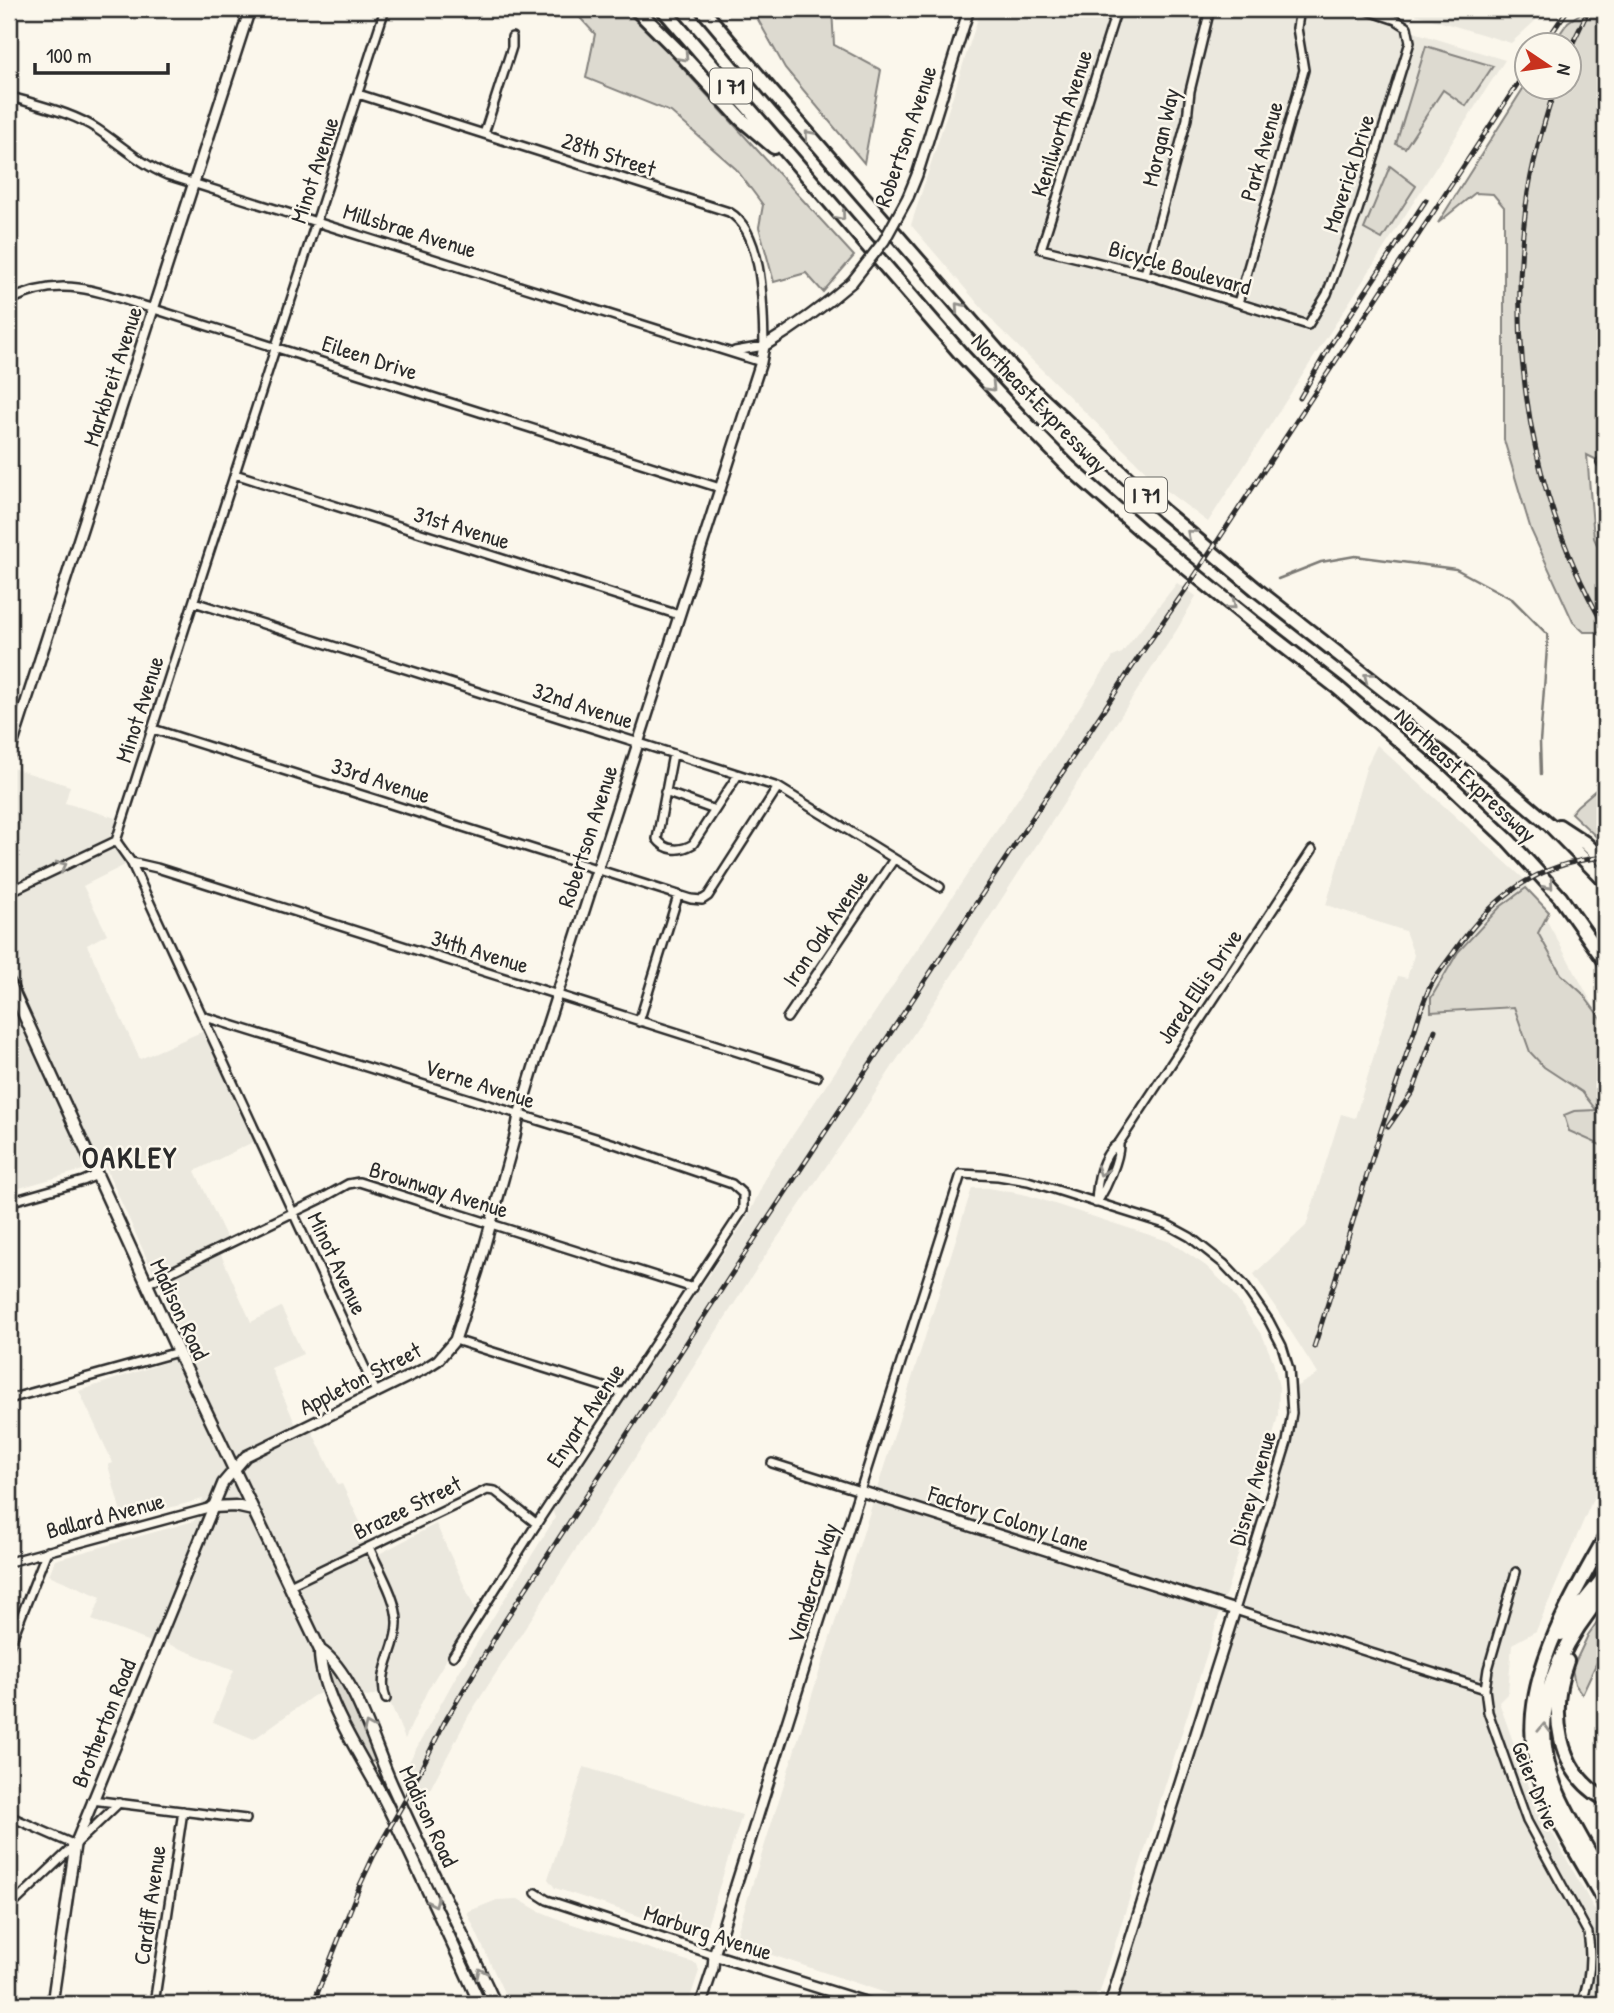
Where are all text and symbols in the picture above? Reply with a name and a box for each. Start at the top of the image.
scale bar [35,32,168,76]
north arrow [1512,32,1582,102]
text: 100 m [46,41,92,70]
street label: Kenilworth Avenue [1023,46,1099,200]
one-way arrow [676,49,689,62]
street label: Robertson Avenue [866,61,944,211]
text: N [1551,62,1578,78]
road number: I 71 [710,68,752,104]
street label: Morgan Way [1134,85,1186,189]
street label: Park Avenue [1232,98,1290,204]
street label: Maverick Drive [1314,110,1382,236]
street label: Minot Avenue [282,113,346,227]
street label: 28th Street [558,124,661,184]
one-way arrow [805,130,817,143]
street label: Millsbrae Avenue [340,195,480,265]
one-way arrow [833,208,845,221]
street label: Bicycle Boulevard [1105,232,1255,302]
street label: Markbreit Avenue [75,302,149,450]
one-way arrow [955,302,967,315]
street label: Northeast Expressway [965,326,1115,480]
street label: Eileen Drive [318,327,422,387]
one-way arrow [983,379,996,392]
road number: I 71 [1125,477,1167,512]
street label: 31st Avenue [410,498,514,556]
one-way arrow [1186,530,1199,542]
one-way arrow [1224,597,1237,609]
street label: Minot Avenue [107,652,171,766]
one-way arrow [1363,673,1375,686]
street label: 32nd Avenue [529,674,637,736]
street label: Northeast Expressway [1388,701,1544,849]
street label: 33rd Avenue [328,749,434,811]
street label: Robertson Avenue [550,761,624,911]
one-way arrow [55,860,67,874]
street label: Iron Oak Avenue [775,864,875,992]
one-way arrow [1541,877,1554,890]
street label: 34th Avenue [428,922,532,980]
street label: Jared Ellis Drive [1149,922,1249,1050]
street label: Verne Avenue [421,1051,539,1115]
district label: OAKLEY [82,1137,178,1177]
street label: Brownway Avenue [366,1153,512,1225]
one-way arrow [1096,1164,1110,1176]
street label: Minot Avenue [301,1207,375,1319]
street label: Madison Road [143,1253,217,1365]
street label: Appleton Street [294,1334,427,1422]
street label: Enyart Avenue [539,1357,631,1473]
street label: Disney Avenue [1221,1427,1283,1549]
street label: Brazee Street [348,1467,467,1546]
street label: Factory Colony Lane [924,1477,1093,1559]
street label: Ballard Avenue [43,1484,167,1546]
street label: Vandercar Way [779,1519,845,1647]
street label: Brotherton Road [63,1654,143,1792]
one-way arrow [362,1722,376,1735]
one-way arrow [1537,1723,1552,1734]
street label: Geier Drive [1504,1737,1568,1833]
street label: Madison Road [392,1760,466,1872]
street label: Cardiff Avenue [125,1843,173,1967]
one-way arrow [425,1895,439,1907]
street label: Marburg Avenue [640,1897,776,1967]
one-way arrow [475,1968,489,1980]

